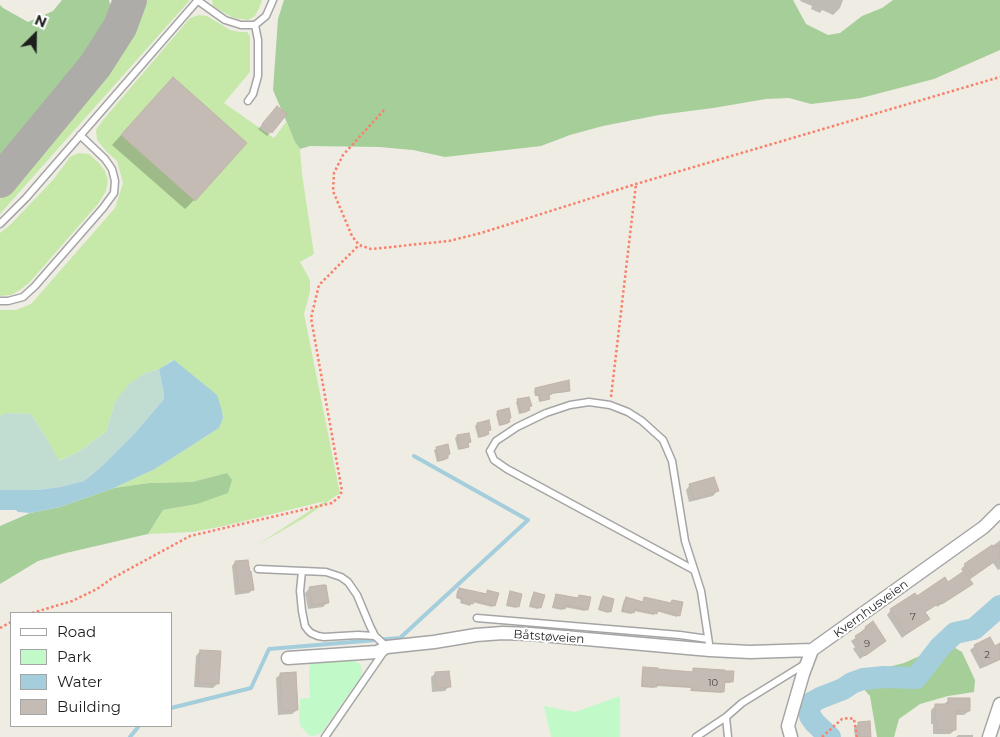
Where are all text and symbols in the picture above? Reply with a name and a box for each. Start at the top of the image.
north arrow [10,10,60,60]
text: N [32,11,50,32]
street label: Kvernhusveien [831,577,911,641]
house number: 7 [910,611,916,623]
legend [10,612,172,727]
text: Road [57,622,96,641]
street label: Båtstøveien [513,627,585,647]
house number: 9 [864,638,870,650]
text: Park [57,647,91,666]
house number: 2 [984,649,990,661]
text: Water [57,672,103,691]
house number: 10 [708,677,718,689]
text: Building [57,697,121,716]

